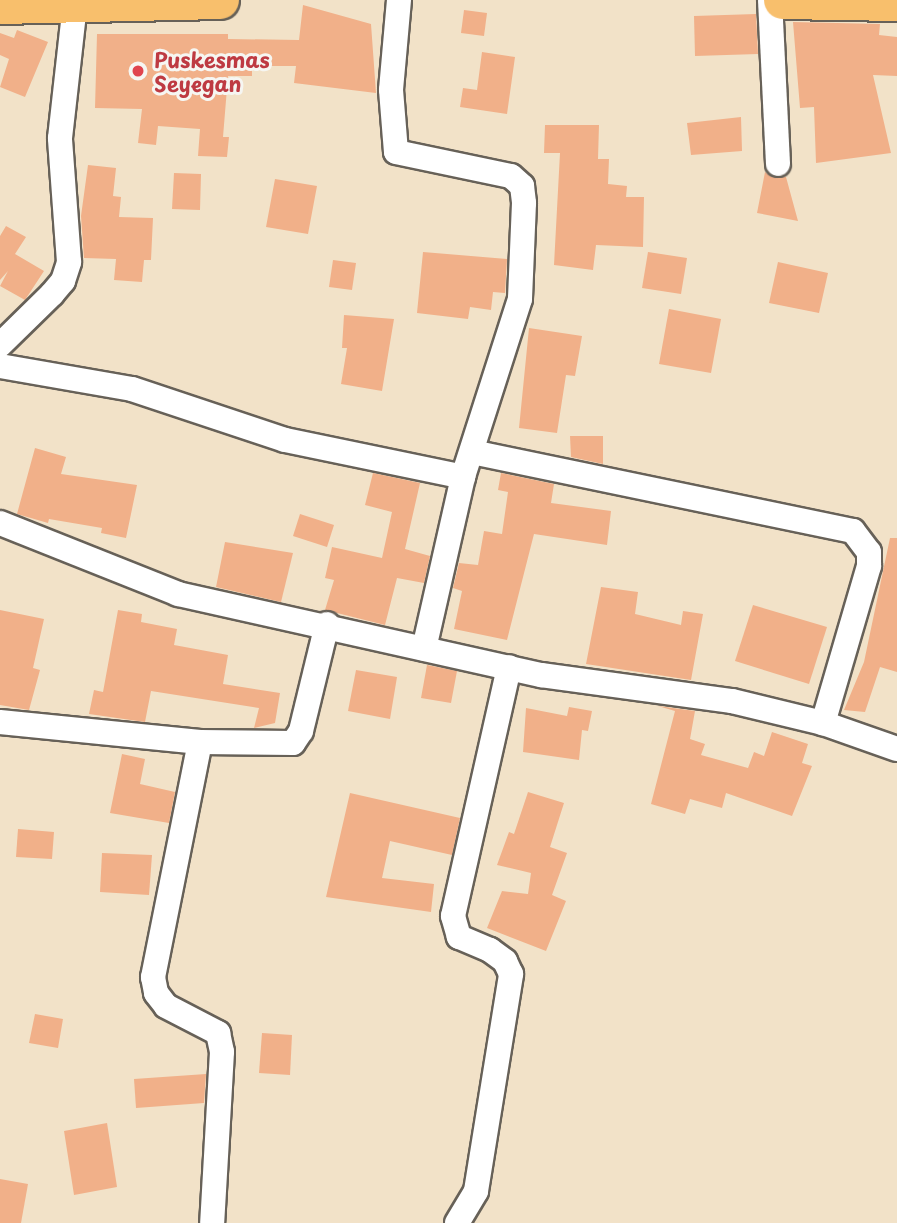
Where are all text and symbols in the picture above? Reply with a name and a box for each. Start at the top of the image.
place label: Puskesmas Seyegan [154,46,270,96]
marker: Puskesmas Seyegan [128,61,148,81]

